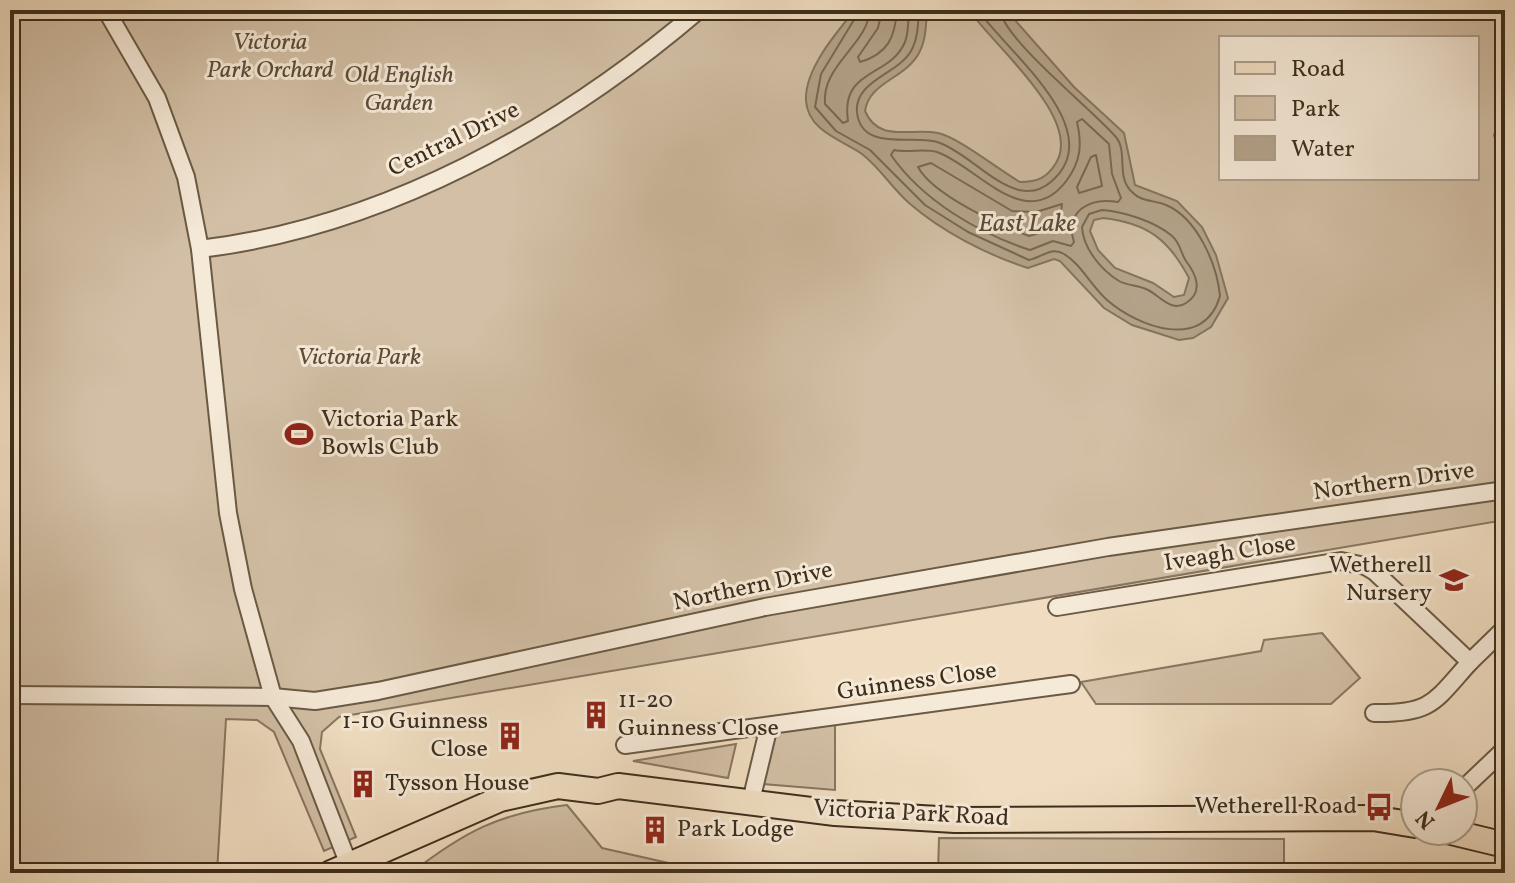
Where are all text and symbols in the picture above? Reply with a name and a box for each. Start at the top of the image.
park label: Victoria Park Orchard [206,26,334,88]
legend [1219,36,1479,180]
text: Road [1291,53,1345,87]
park label: Old English Garden [344,59,454,121]
text: Park [1291,93,1340,127]
street label: Central Drive [383,94,525,186]
text: Water [1291,133,1355,167]
water label: East Lake [978,206,1077,242]
park label: Victoria Park [297,341,421,375]
place label: Victoria Park Bowls Club [321,403,458,465]
sports icon: Victoria Park Bowls Club [284,419,314,449]
street label: Northern Drive [1311,454,1477,510]
street label: Iveagh Close [1162,527,1298,581]
place label: Wetherell Nursery [1329,549,1432,611]
street label: Northern Drive [670,553,836,621]
school or university icon: Wetherell Nursery [1439,565,1469,595]
street label: Guinness Close [835,654,999,710]
place label: 11-20 Guinness Close [618,684,779,746]
building icon: 11-20 Guinness Close [581,700,611,730]
place label: 1-10 Guinness Close [342,705,488,767]
building icon: 1-10 Guinness Close [495,721,525,751]
place label: Tysson House [385,767,529,801]
north arrow [1399,767,1479,847]
building icon: Tysson House [348,769,378,799]
place label: Wetherell Road [1195,790,1357,824]
street label: Victoria Park Road [812,792,1010,836]
bus stop icon: Wetherell Road [1364,792,1394,822]
text: N [1409,803,1443,835]
place label: Park Lodge [677,813,794,847]
building icon: Park Lodge [640,815,670,845]

